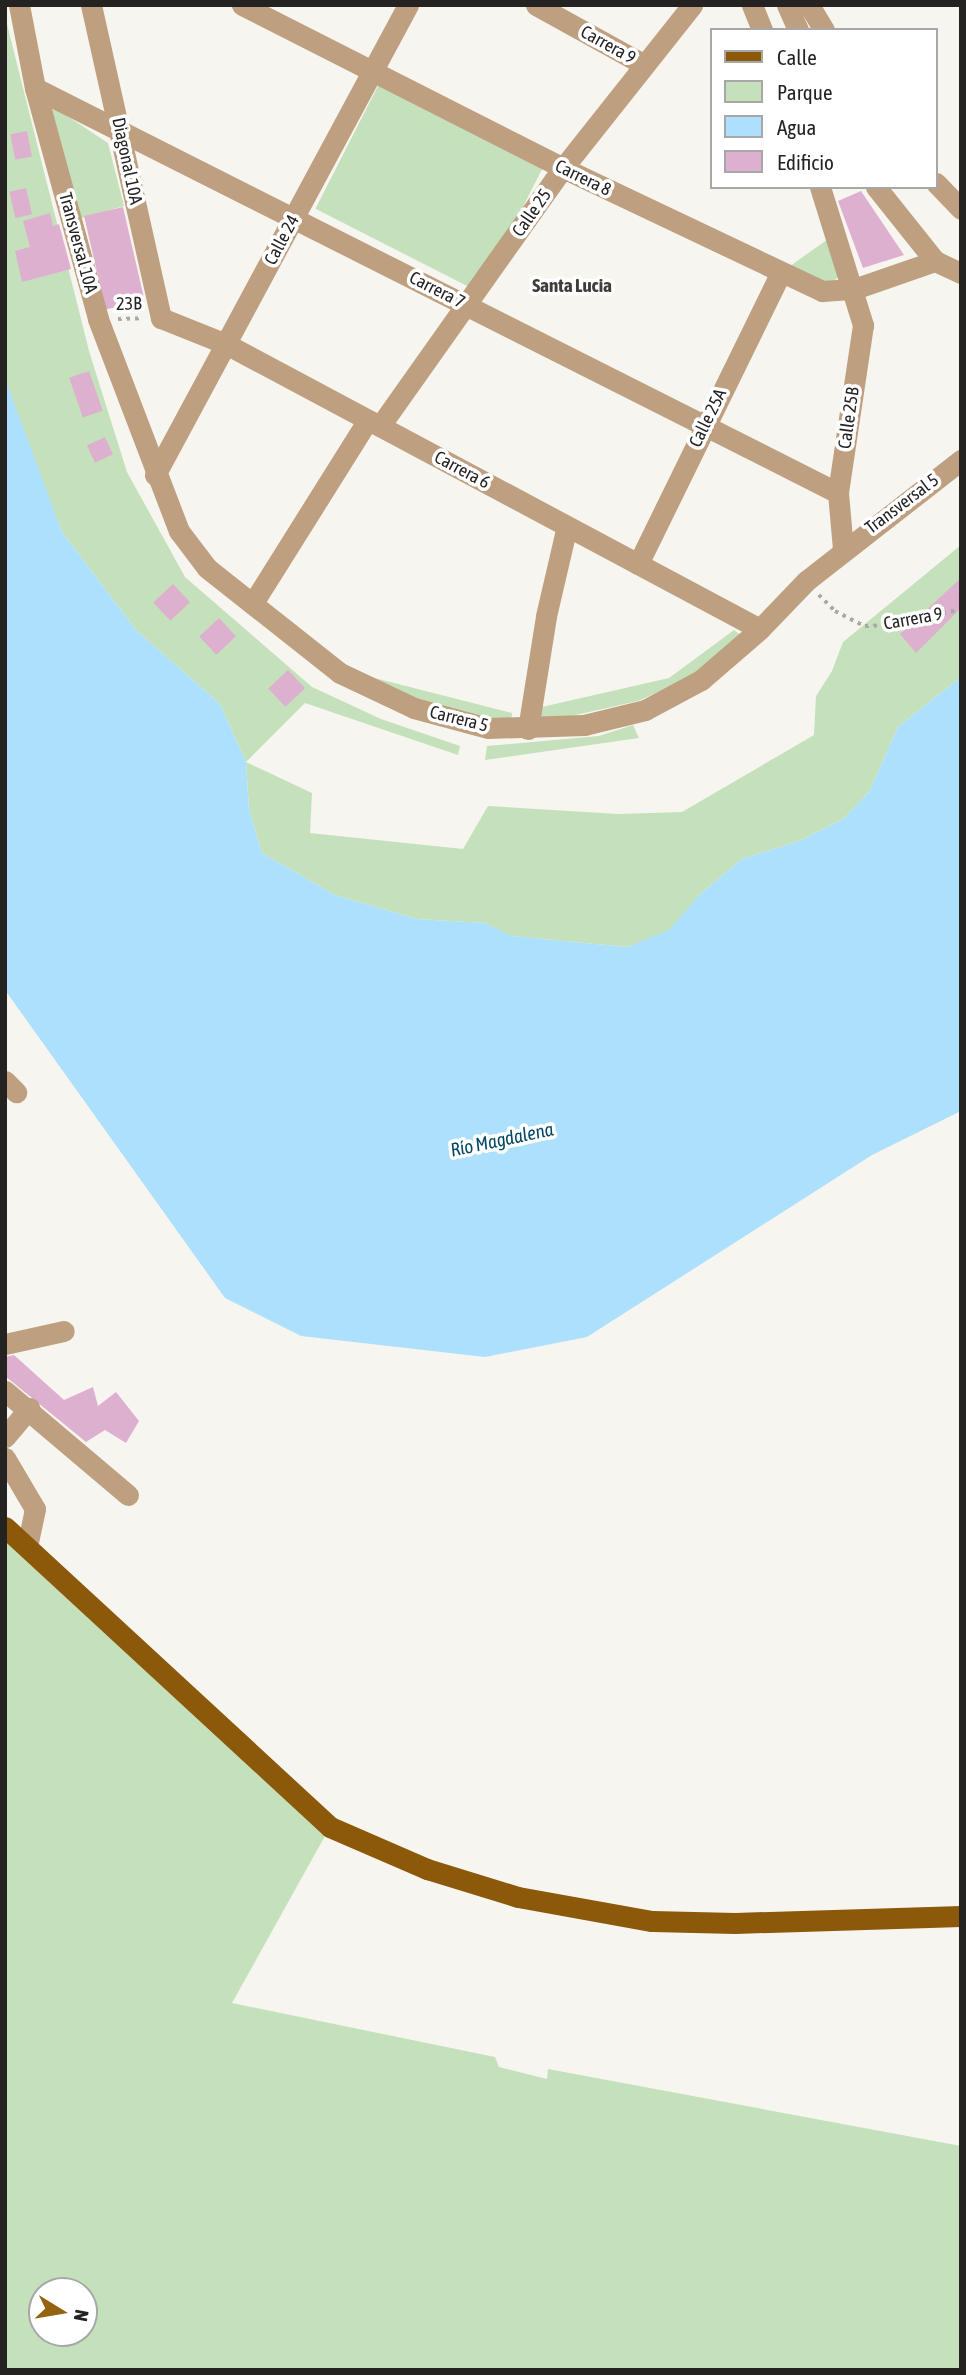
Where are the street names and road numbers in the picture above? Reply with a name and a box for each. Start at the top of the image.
street label: Carrera 9 [577,21,639,69]
street label: Diagonal 10A [107,115,147,207]
street label: Carrera 8 [552,155,614,201]
street label: Calle 25 [508,185,556,241]
street label: Transversal 10A [54,190,102,296]
street label: Calle 24 [260,211,304,269]
street label: Carrera 7 [406,267,468,313]
street label: 23B [116,293,142,315]
street label: Calle 25A [685,385,731,451]
street label: Calle 25B [834,386,864,450]
street label: Carrera 6 [431,446,493,494]
street label: Transversal 5 [861,469,943,539]
street label: Carrera 9 [882,603,944,635]
street label: Carrera 5 [428,701,490,737]

